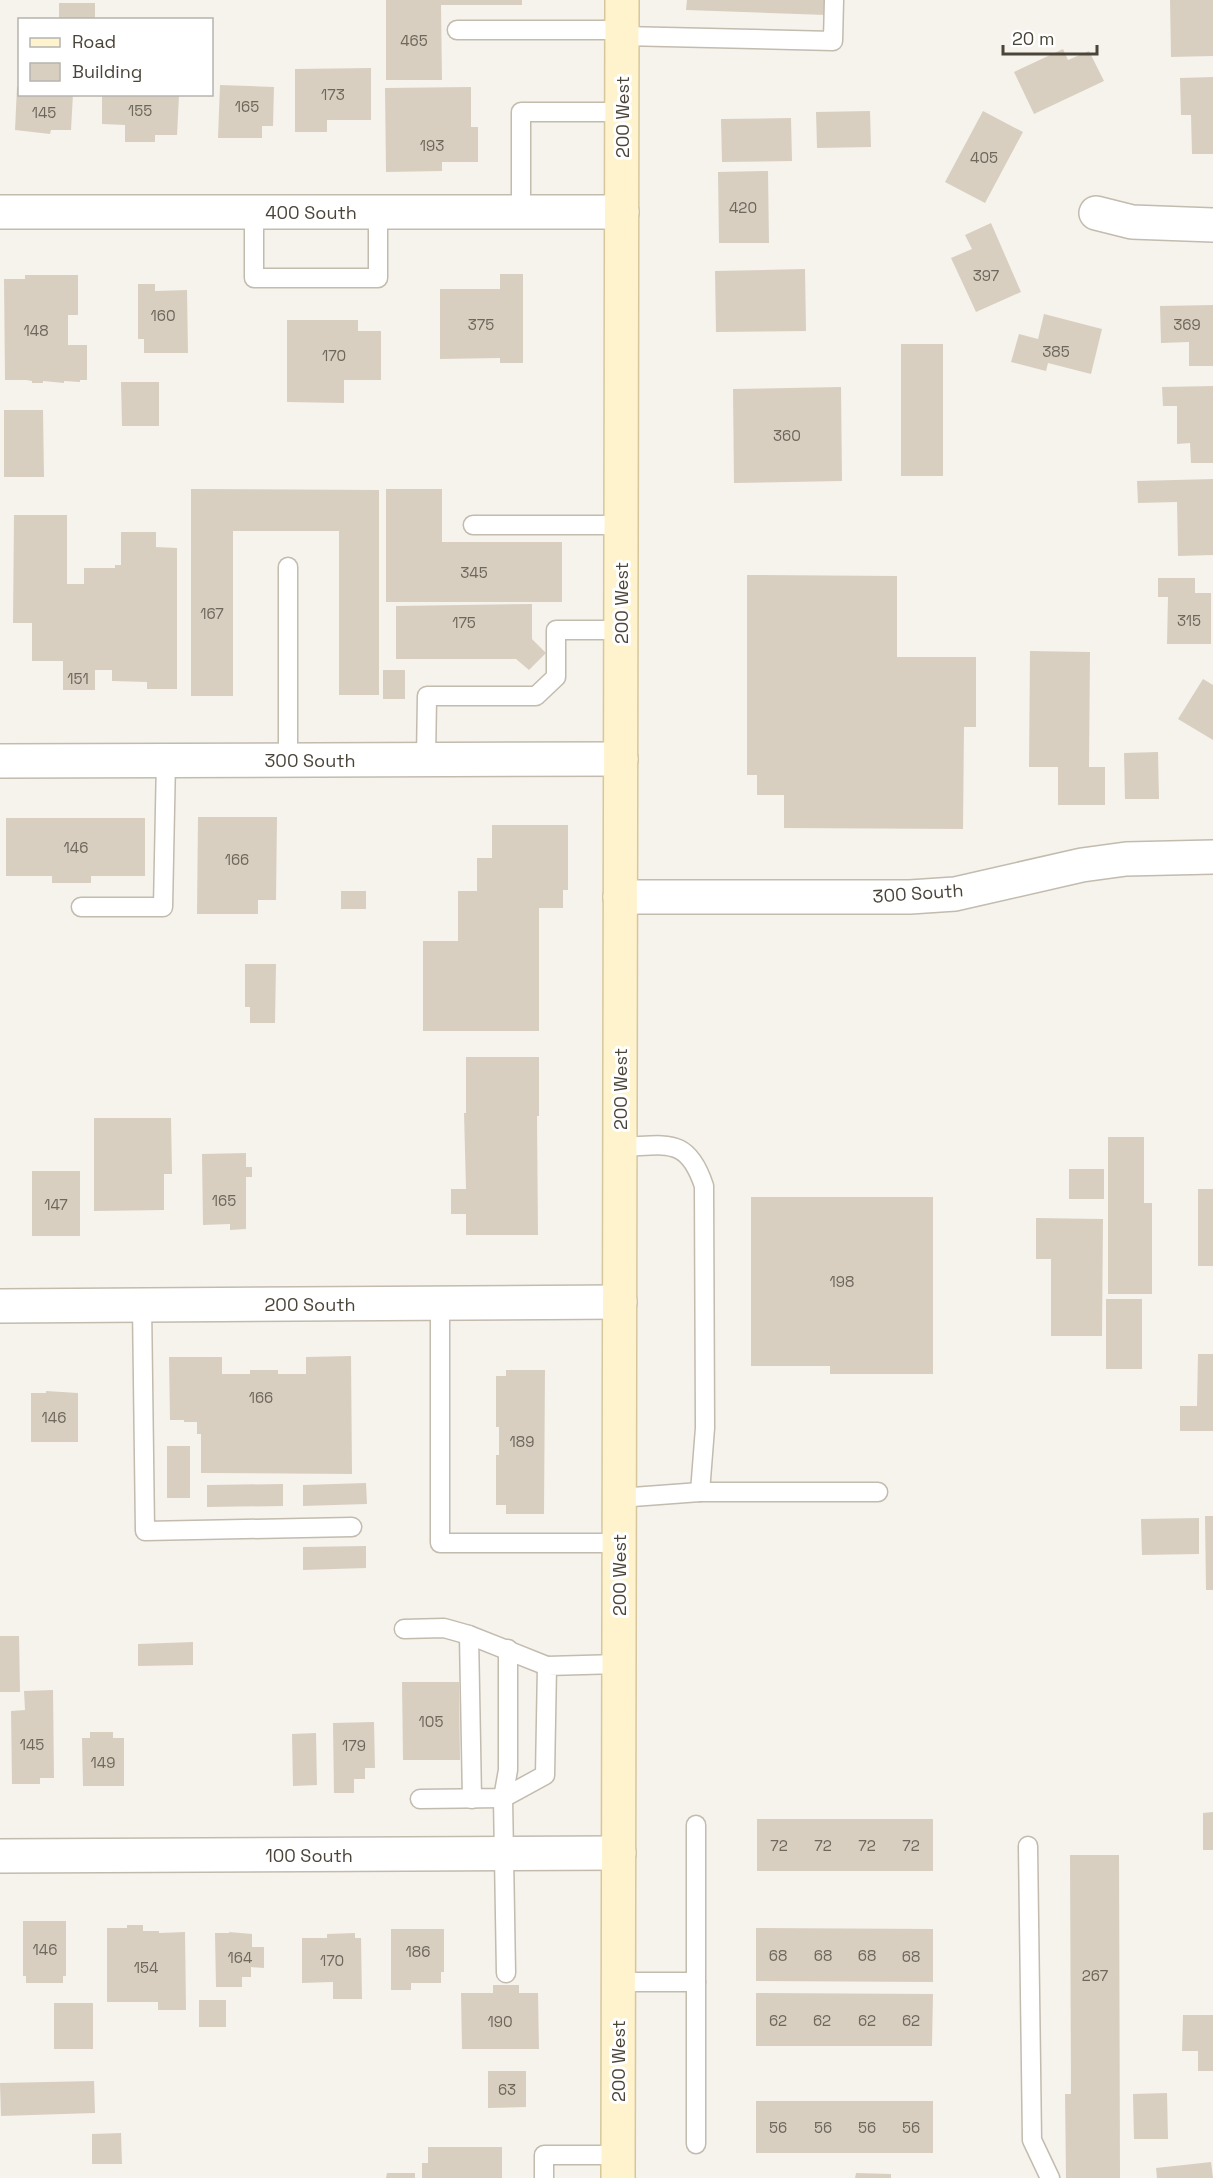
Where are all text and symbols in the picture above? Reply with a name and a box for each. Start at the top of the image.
legend [18,18,213,96]
scale bar [1003,18,1098,56]
text: 20 m [1012,27,1055,50]
text: Road [72,30,116,53]
house number: 465 [400,31,428,50]
text: Building [72,60,142,83]
street label: 200 West [611,76,634,158]
house number: 173 [321,85,345,104]
house number: 165 [235,97,259,116]
house number: 155 [128,101,152,120]
house number: 145 [32,103,56,122]
house number: 193 [420,136,444,155]
house number: 405 [970,148,998,167]
house number: 420 [729,198,757,217]
street label: 400 South [265,201,357,224]
house number: 397 [973,266,999,285]
house number: 160 [150,306,176,325]
house number: 375 [468,315,494,334]
house number: 369 [1173,315,1201,334]
house number: 148 [24,321,49,340]
house number: 385 [1042,342,1070,361]
house number: 170 [322,346,346,365]
house number: 360 [773,426,801,445]
street label: 200 West [610,562,633,644]
house number: 345 [460,563,488,582]
house number: 167 [200,604,224,623]
house number: 315 [1177,611,1201,630]
house number: 175 [452,613,476,632]
house number: 151 [67,669,89,688]
street label: 300 South [264,749,356,772]
house number: 146 [64,838,88,857]
house number: 166 [225,850,249,869]
street label: 300 South [872,878,964,908]
street label: 200 West [609,1048,632,1130]
house number: 165 [212,1191,236,1210]
house number: 147 [44,1195,68,1214]
house number: 198 [830,1272,854,1291]
street label: 200 South [264,1293,356,1316]
house number: 166 [249,1388,273,1407]
house number: 146 [42,1408,66,1427]
house number: 189 [510,1432,534,1451]
street label: 200 West [608,1534,631,1616]
house number: 105 [419,1712,443,1731]
house number: 145 [20,1735,44,1754]
house number: 179 [342,1736,366,1755]
house number: 149 [91,1753,115,1772]
house number: 72 [770,1836,788,1855]
house number: 72 [814,1836,832,1855]
house number: 72 [858,1836,876,1855]
house number: 72 [902,1836,920,1855]
street label: 100 South [265,1844,353,1867]
house number: 146 [33,1940,57,1959]
house number: 186 [406,1942,430,1961]
house number: 68 [769,1946,787,1965]
house number: 68 [814,1946,832,1965]
house number: 68 [858,1946,876,1965]
house number: 68 [902,1947,920,1966]
house number: 164 [228,1948,252,1967]
house number: 170 [320,1951,344,1970]
house number: 154 [134,1958,158,1977]
house number: 267 [1082,1966,1108,1985]
house number: 62 [769,2011,787,2030]
house number: 62 [813,2011,831,2030]
house number: 62 [858,2011,876,2030]
house number: 62 [902,2011,920,2030]
house number: 190 [487,2012,513,2031]
street label: 200 West [607,2020,630,2102]
house number: 63 [498,2080,516,2099]
house number: 56 [769,2118,787,2137]
house number: 56 [814,2118,832,2137]
house number: 56 [858,2118,876,2137]
house number: 56 [902,2118,920,2137]

